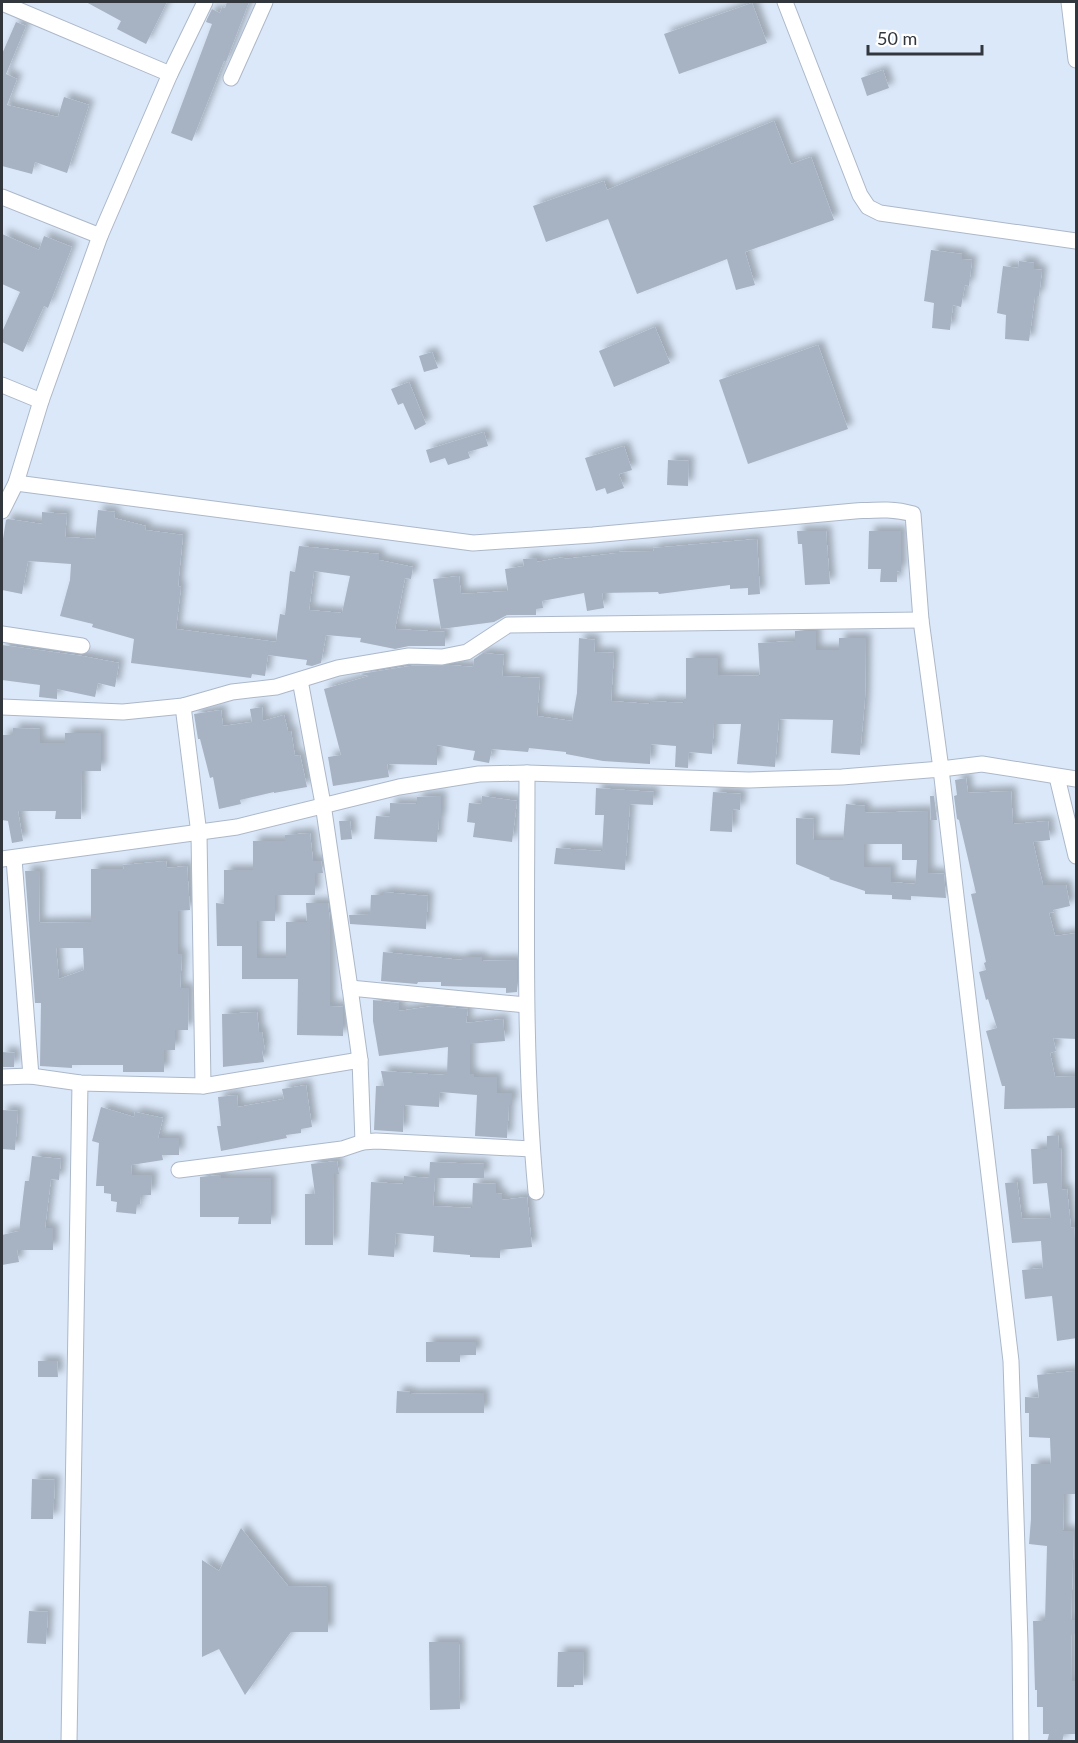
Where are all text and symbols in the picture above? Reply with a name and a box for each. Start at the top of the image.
scale bar [868,18,982,56]
text: 50 m [877,27,917,49]

